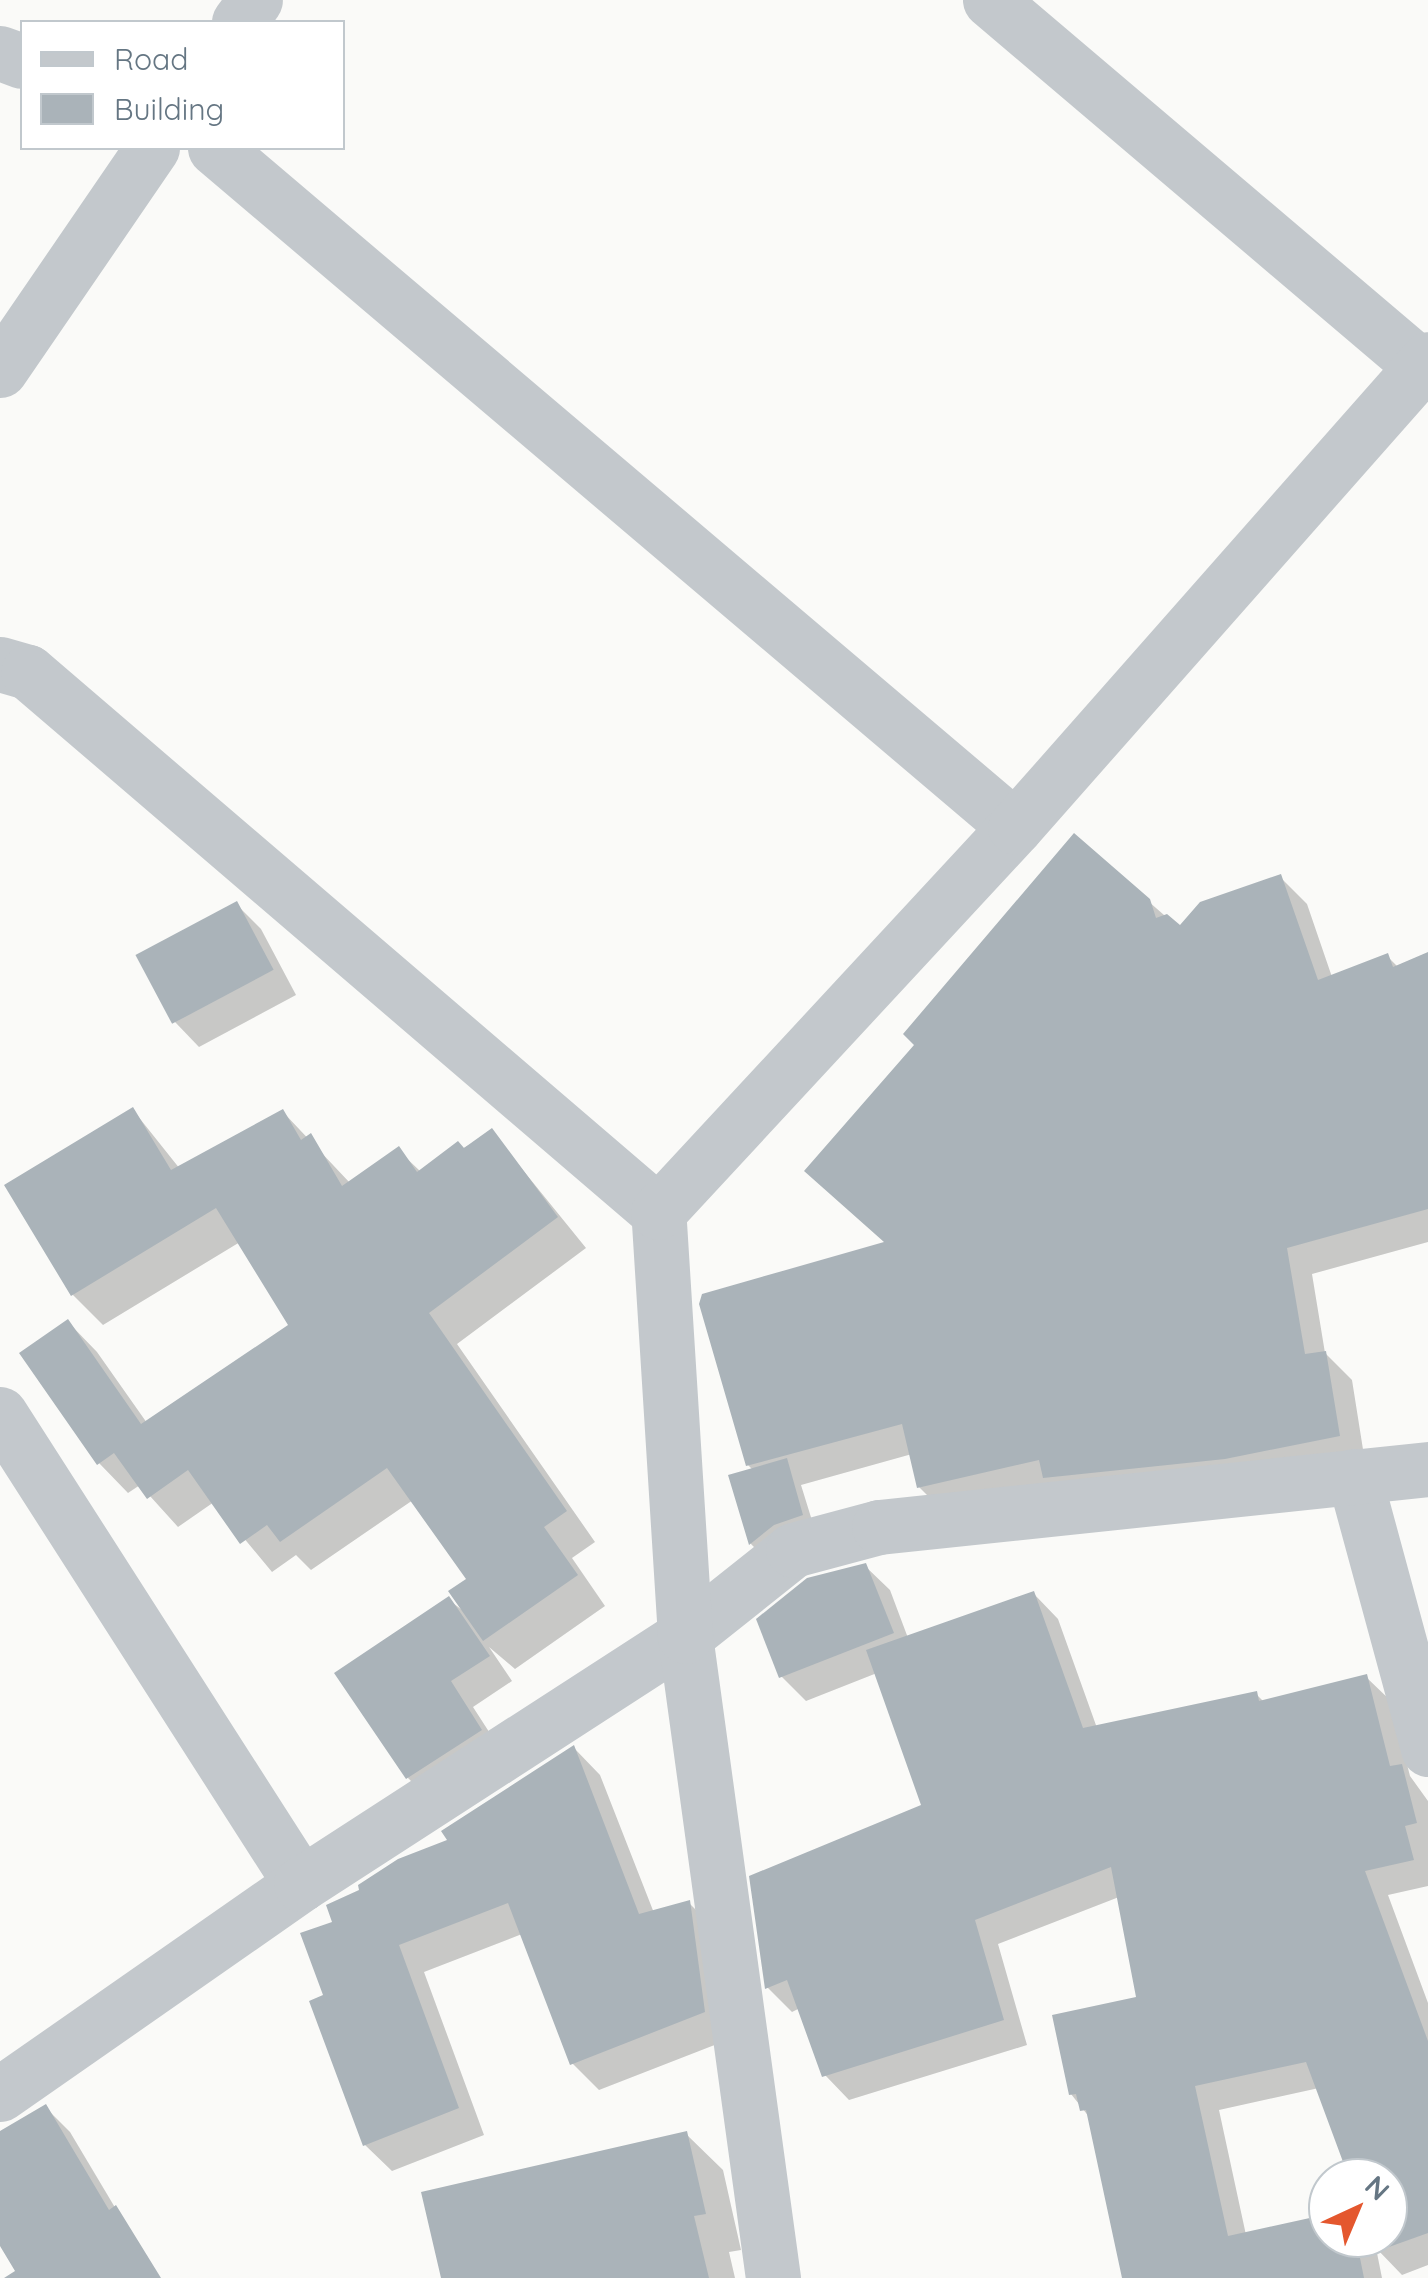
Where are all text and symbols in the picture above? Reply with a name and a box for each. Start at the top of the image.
legend [20,20,345,150]
text: Road [114,40,188,78]
text: Building [114,90,224,128]
north arrow [1308,2158,1408,2258]
text: N [1358,2168,1397,2207]

